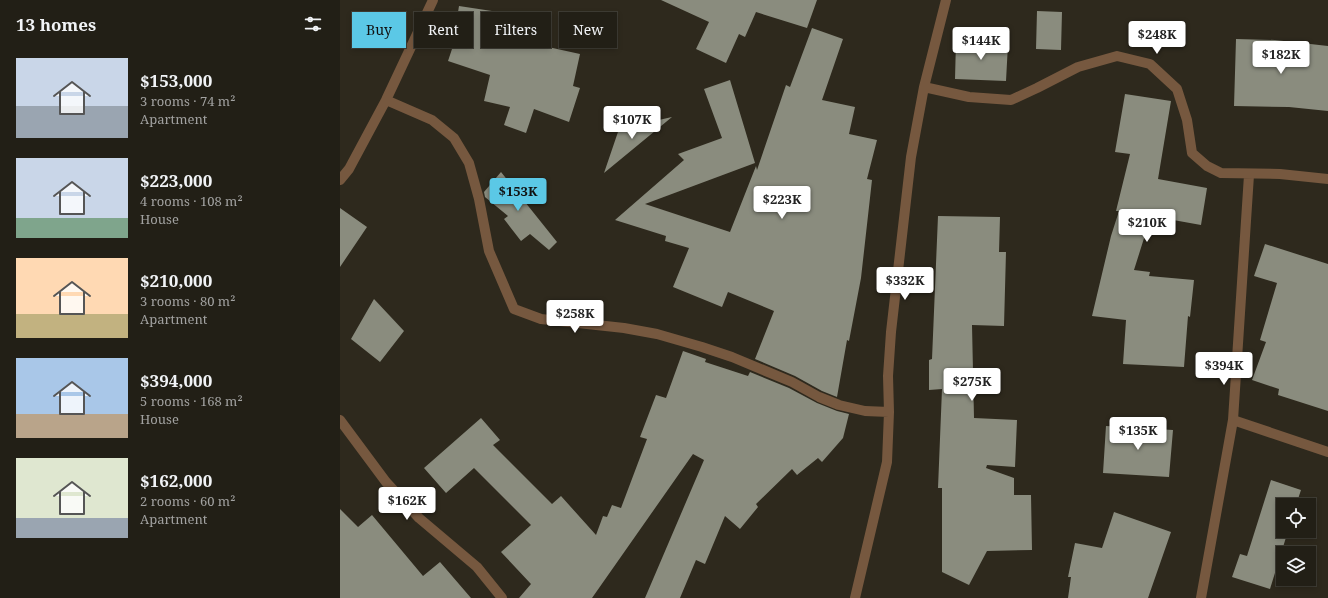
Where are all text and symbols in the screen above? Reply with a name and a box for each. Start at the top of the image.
chip: Buy [352,12,406,48]
chip: Rent [414,12,473,48]
chip: Filters [481,12,551,48]
chip: New [559,12,617,48]
text: 13 homes [16,13,96,36]
icon: filters [302,13,324,35]
pin: $248K [1129,21,1185,55]
text: $248K [1138,25,1176,43]
pin: $144K [953,27,1009,61]
text: $144K [962,31,1000,49]
pin: $182K [1253,41,1309,75]
text: $182K [1262,45,1300,63]
text: $153,000 [140,69,212,92]
icon: home [48,74,96,122]
text: 3 rooms · 74 m² [140,92,235,110]
pin: $107K [604,106,660,140]
text: Apartment [140,110,207,128]
text: $107K [613,110,651,128]
text: $223,000 [140,169,212,192]
icon: home [48,174,96,222]
pin: $153K [490,178,546,212]
text: $153K [499,182,537,200]
pin: $223K [754,186,810,220]
text: $223K [763,190,801,208]
text: 4 rooms · 108 m² [140,192,243,210]
pin: $210K [1119,209,1175,243]
text: House [140,210,179,228]
text: $210K [1128,213,1166,231]
pin: $332K [877,267,933,301]
text: $210,000 [140,269,212,292]
text: $332K [886,271,924,289]
icon: home [48,274,96,322]
text: 3 rooms · 80 m² [140,292,235,310]
pin: $258K [547,300,603,334]
text: $258K [556,304,594,322]
text: Apartment [140,310,207,328]
pin: $394K [1196,352,1252,386]
text: $394K [1205,356,1243,374]
pin: $275K [944,368,1000,402]
text: $394,000 [140,369,212,392]
text: $275K [953,372,991,390]
icon: home [48,374,96,422]
text: 5 rooms · 168 m² [140,392,243,410]
text: House [140,410,179,428]
pin: $135K [1110,417,1166,451]
text: $135K [1119,421,1157,439]
text: $162,000 [140,469,212,492]
icon: home [48,474,96,522]
pin: $162K [379,487,435,521]
text: $162K [388,491,426,509]
text: 2 rooms · 60 m² [140,492,235,510]
map controls [1276,498,1316,586]
button: locate [1276,498,1316,538]
text: Apartment [140,510,207,528]
button: layers [1276,546,1316,586]

